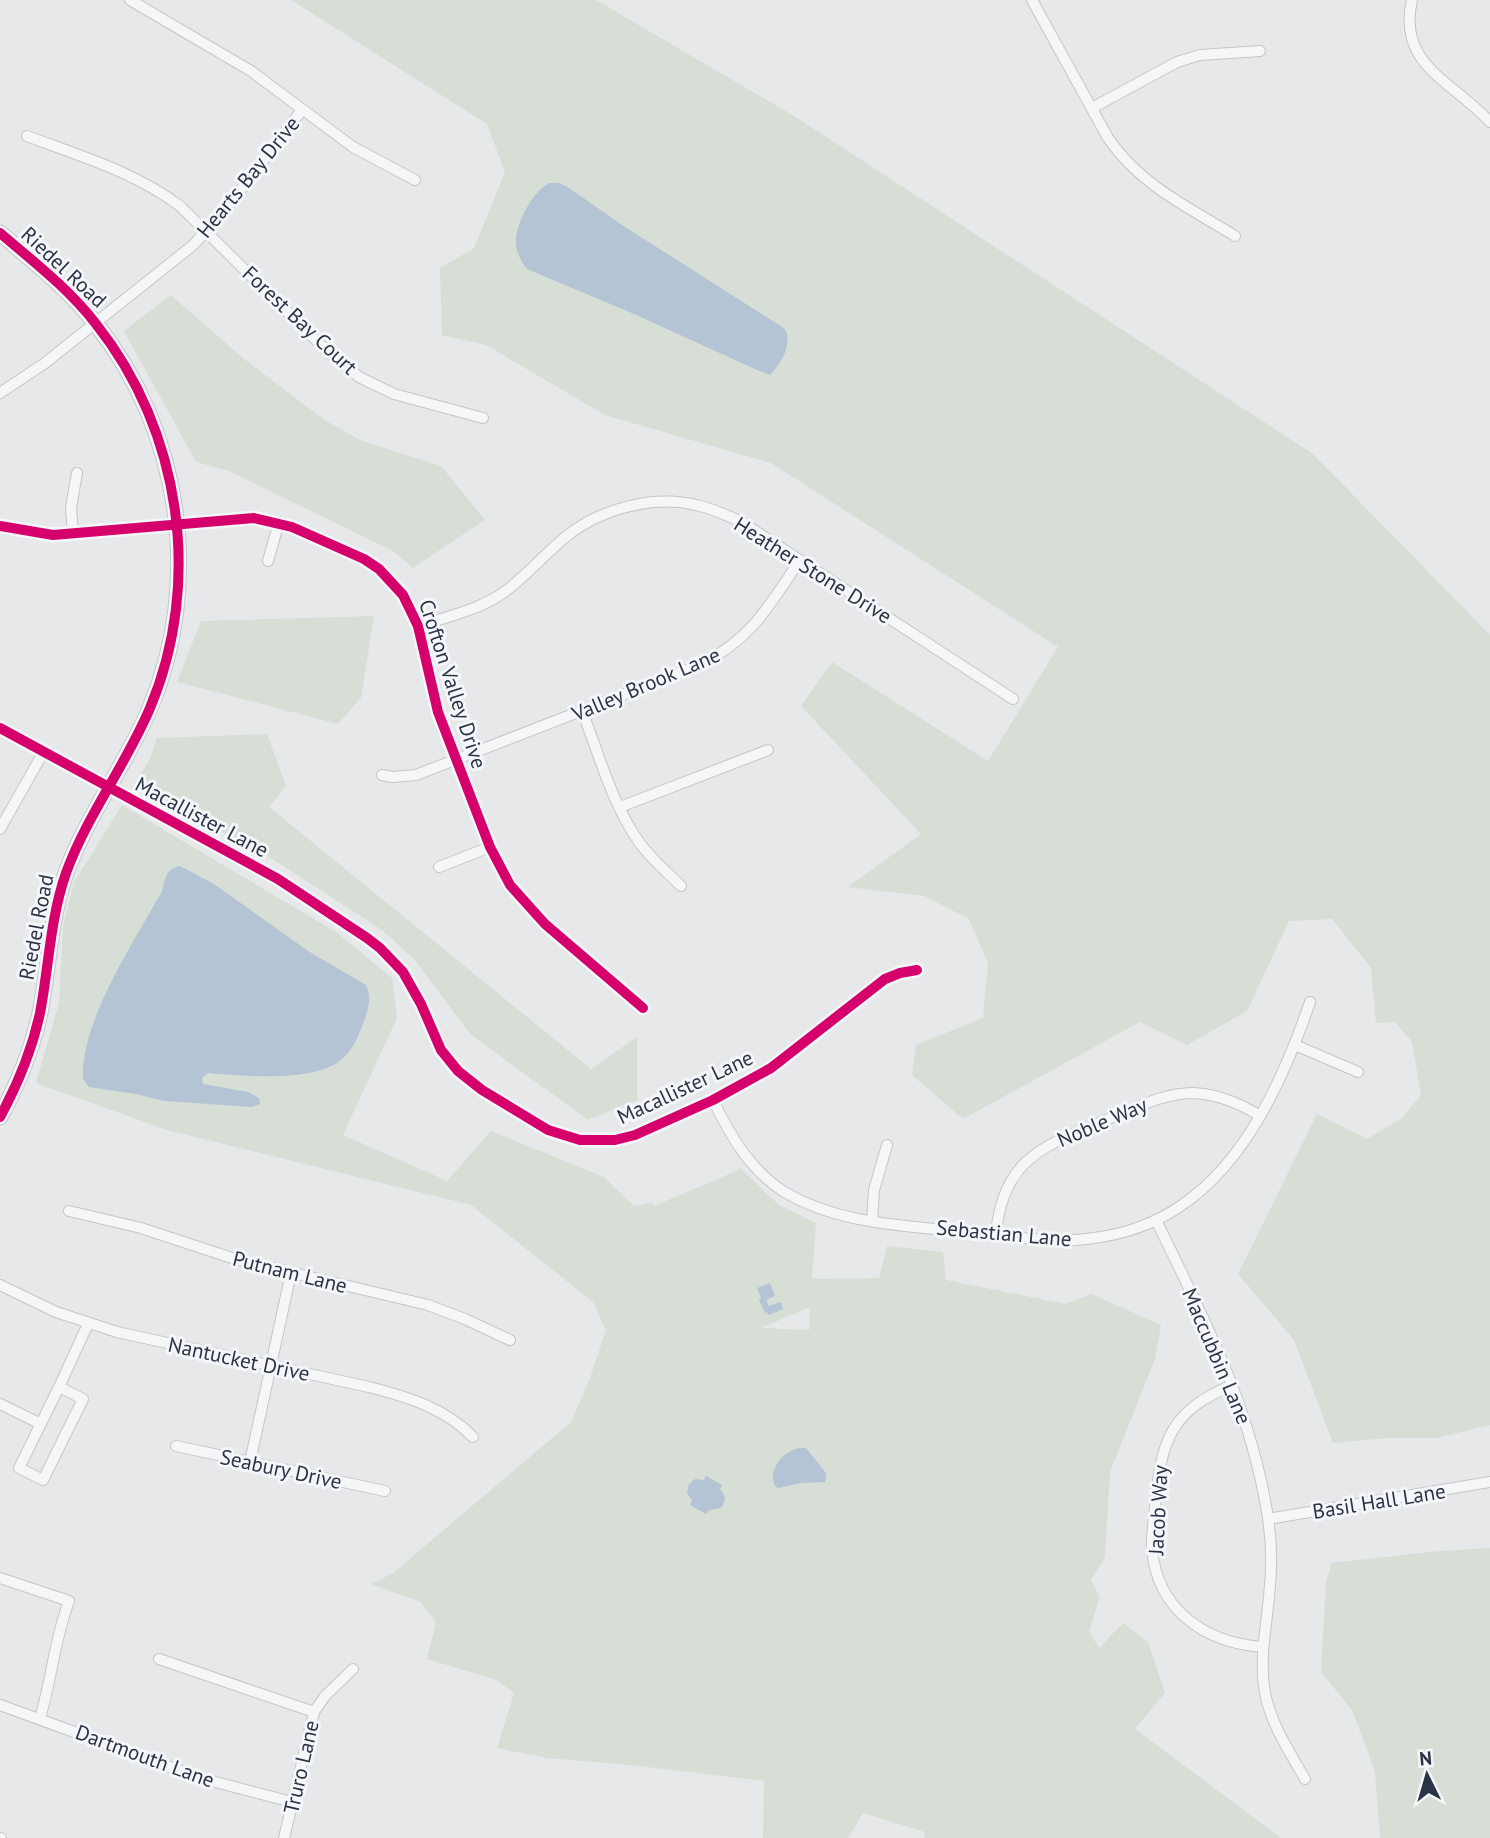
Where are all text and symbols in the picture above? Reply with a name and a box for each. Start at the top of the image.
street label: Hearts Bay Drive [191,111,305,243]
street label: Riedel Road [16,221,112,313]
street label: Forest Bay Court [237,260,363,380]
street label: Heather Stone Drive [729,511,897,629]
street label: Crofton Valley Drive [413,596,493,772]
street label: Valley Brook Lane [567,641,724,728]
street label: Macallister Lane [131,771,273,863]
street label: Riedel Road [13,872,59,982]
street label: Macallister Lane [613,1044,757,1130]
street label: Noble Way [1053,1091,1151,1153]
street label: Sebastian Lane [935,1214,1073,1252]
street label: Putnam Lane [230,1245,350,1299]
street label: Maccubbin Lane [1176,1284,1258,1428]
street label: Nantucket Drive [166,1331,312,1387]
street label: Seabury Drive [218,1443,344,1495]
street label: Jacob Way [1142,1464,1174,1557]
street label: Basil Hall Lane [1311,1477,1447,1525]
street label: Dartmouth Lane [72,1718,218,1794]
street label: Truro Lane [277,1718,325,1816]
north arrow [1392,1740,1462,1810]
text: N [1418,1746,1433,1771]

